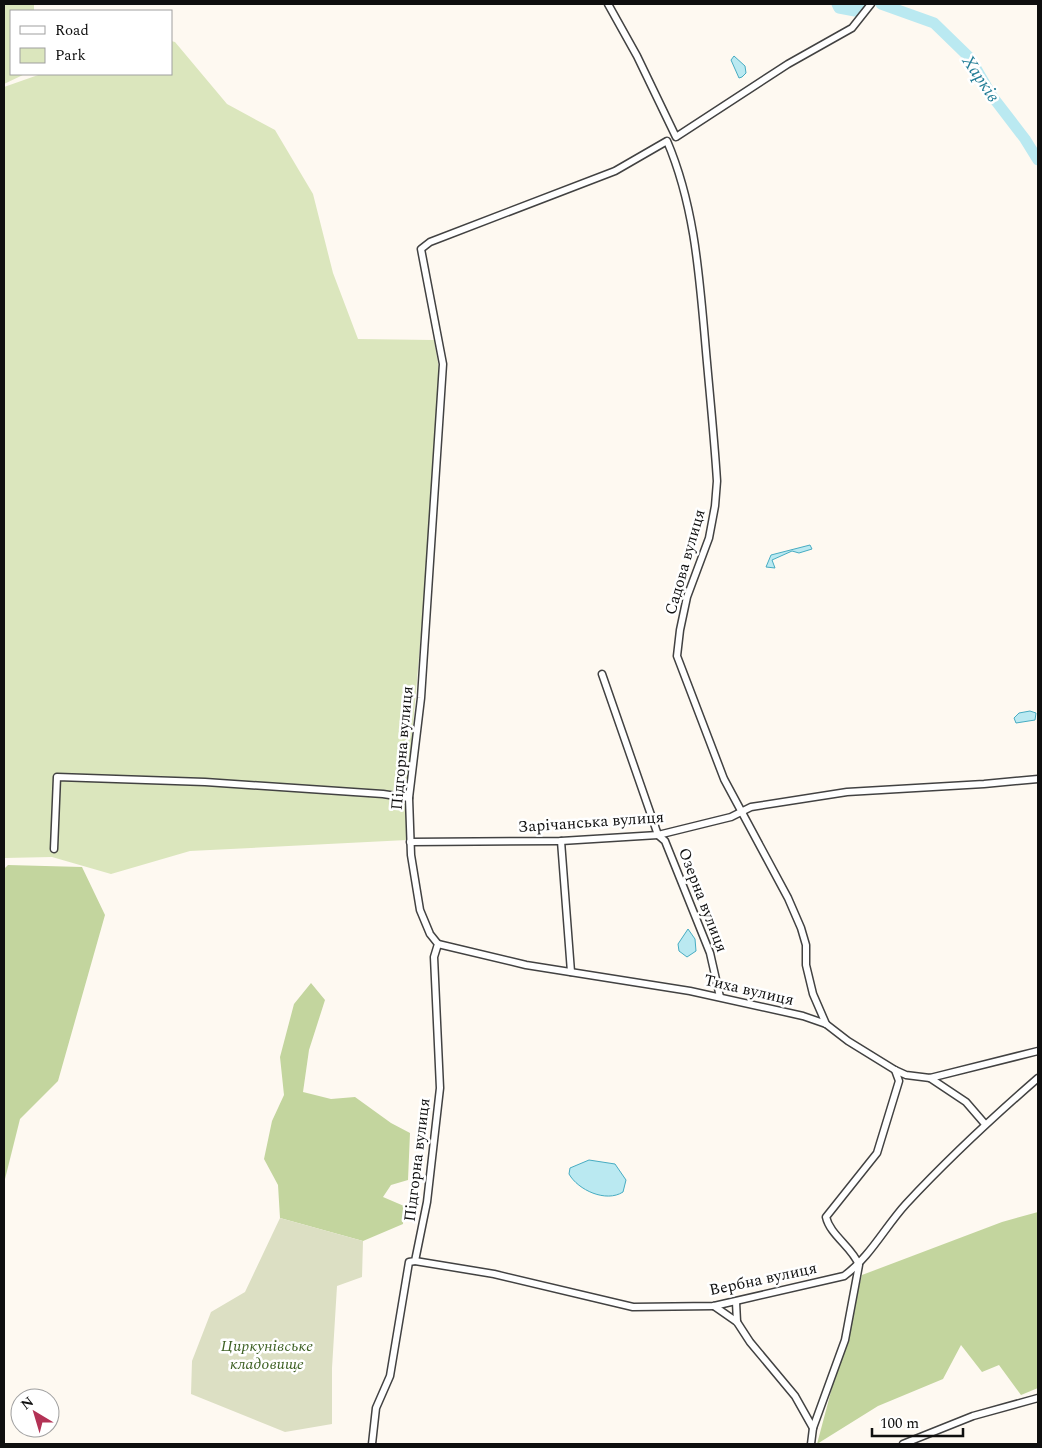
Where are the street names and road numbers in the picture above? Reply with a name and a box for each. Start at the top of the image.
street label: Садова вулиця [658,506,712,618]
street label: Підгорна вулиця [385,685,419,811]
street label: Зарічанська вулиця [517,805,665,839]
street label: Озерна вулиця [672,844,734,956]
street label: Тиха вулиця [702,968,796,1012]
street label: Підгорна вулиця [398,1097,436,1223]
street label: Вербна вулиця [707,1256,819,1302]

